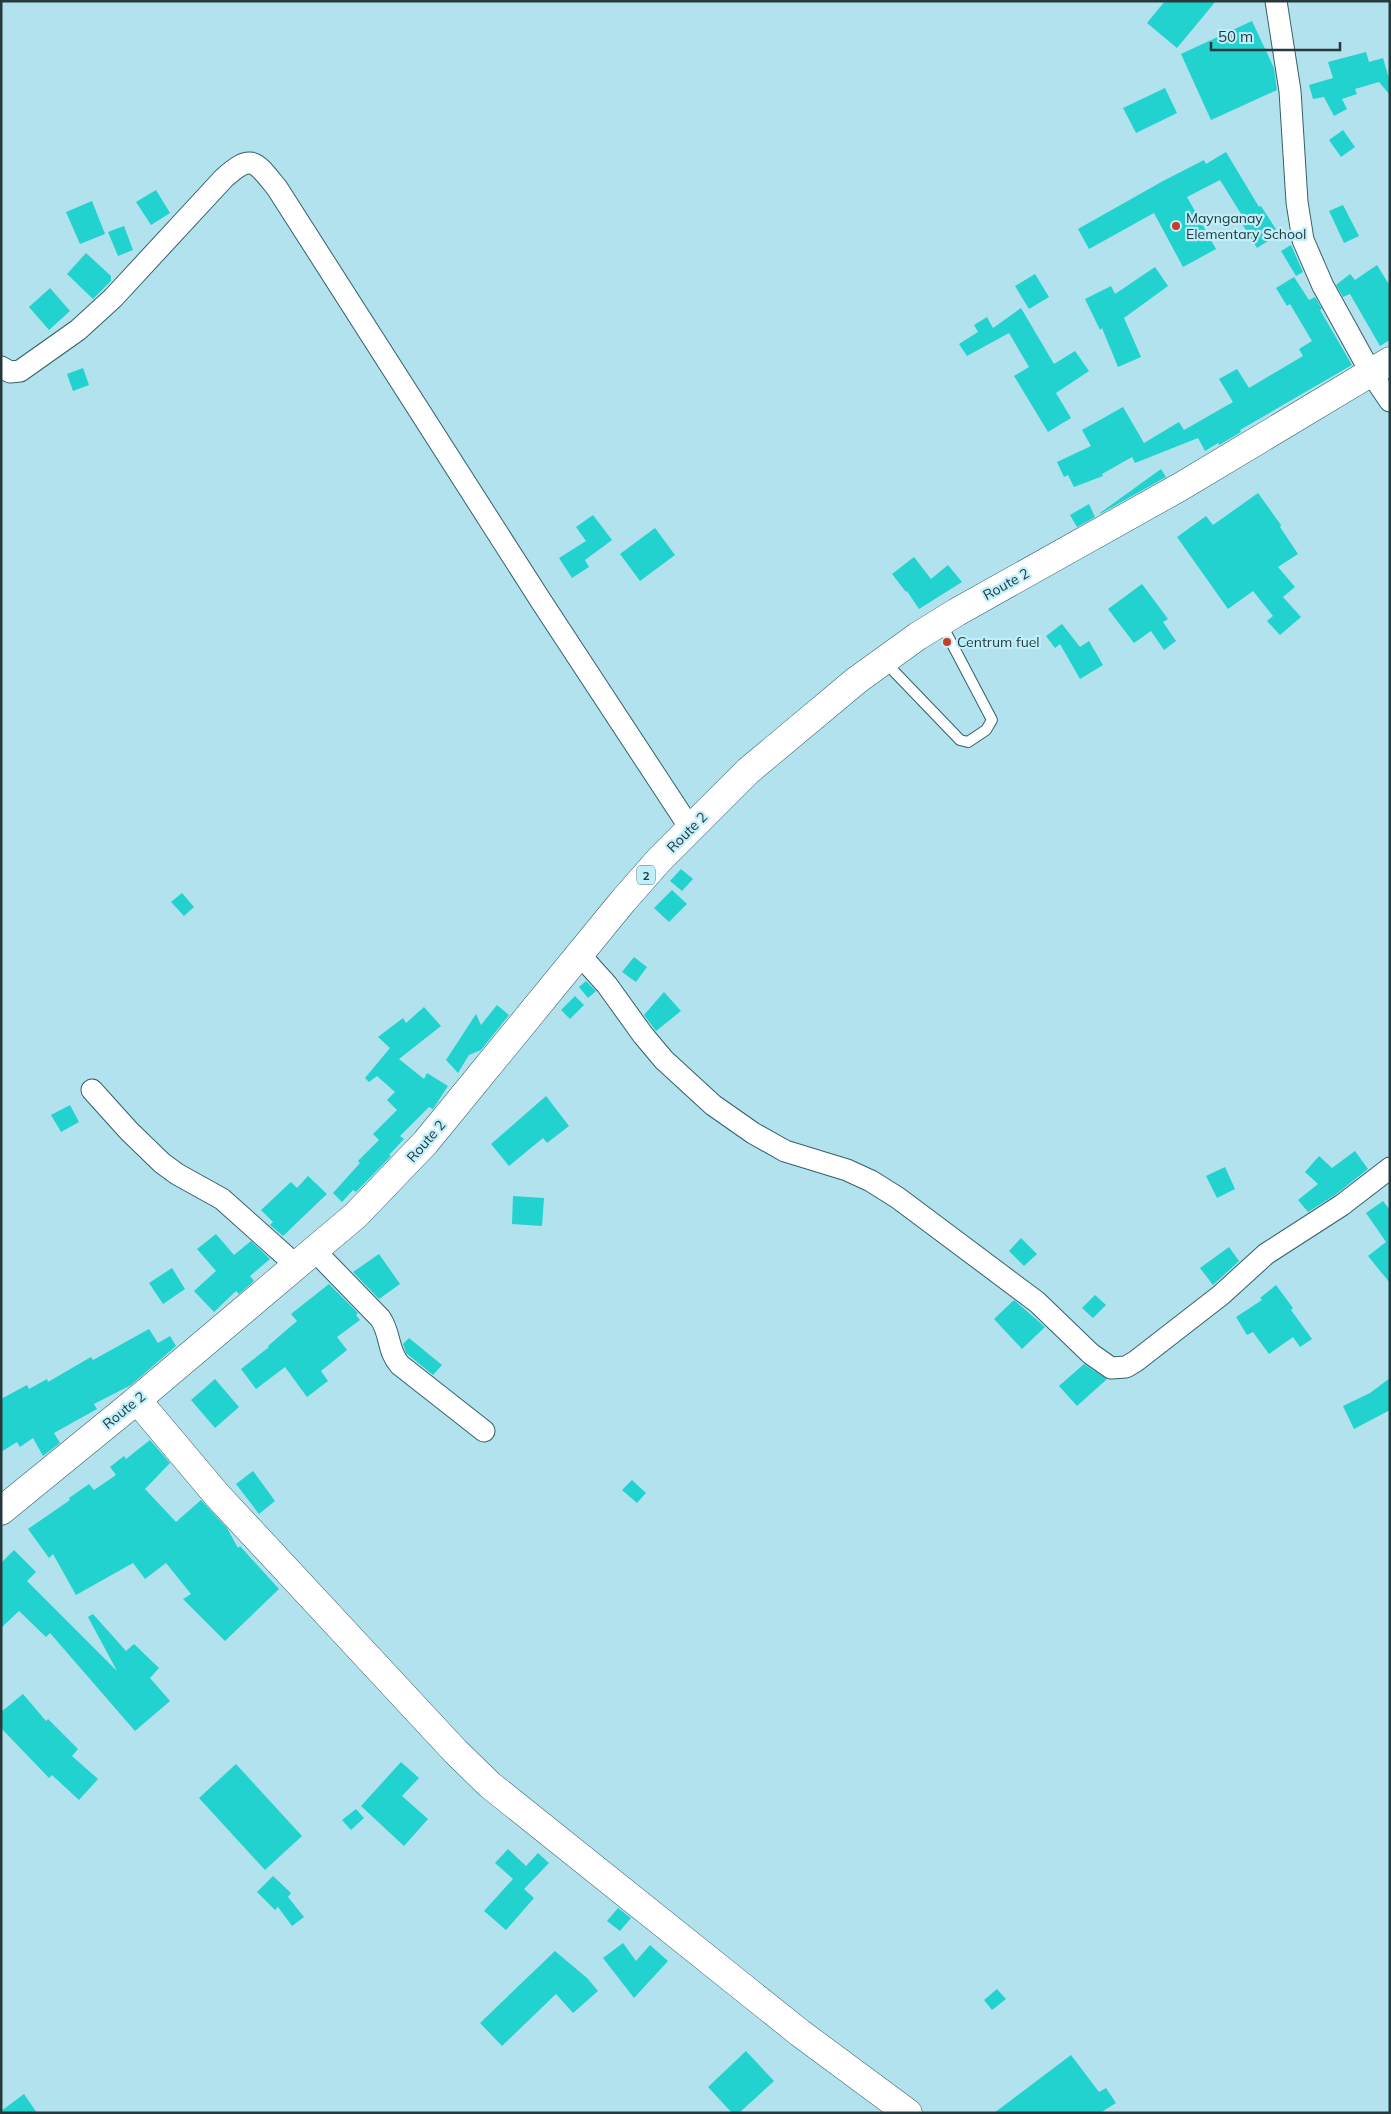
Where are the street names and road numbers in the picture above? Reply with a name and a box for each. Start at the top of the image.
street label: Route 2 [980,564,1032,604]
street label: Route 2 [663,808,711,856]
road number: 2 [637,866,655,884]
street label: Route 2 [403,1116,449,1166]
street label: Route 2 [99,1387,149,1433]

